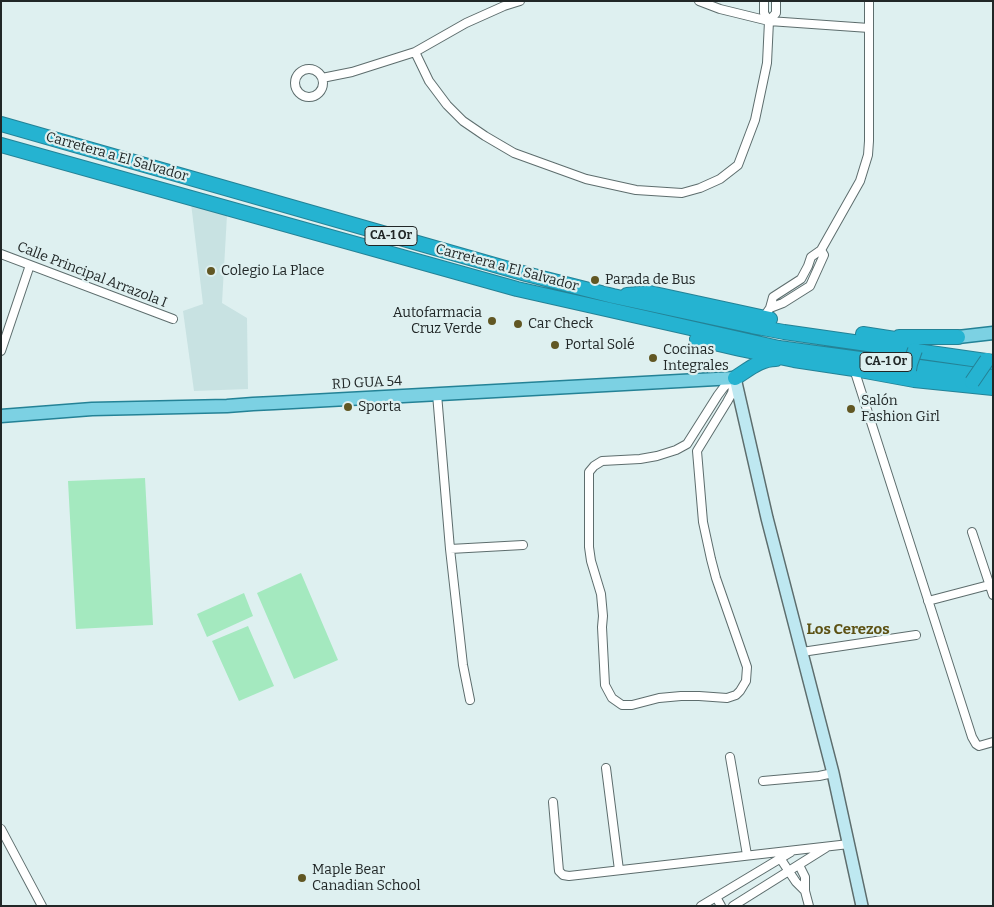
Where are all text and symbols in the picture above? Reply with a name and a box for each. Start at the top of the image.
street label: Carretera a El Salvador [44,129,190,185]
road number: CA-1 Or [365,227,417,246]
street label: Calle Principal Arrazola I [15,239,169,311]
street label: Carretera a El Salvador [434,241,580,295]
place label: Colegio La Place [221,263,324,279]
marker: Colegio La Place [205,265,217,277]
place label: Parada de Bus [605,272,696,288]
marker: Parada de Bus [589,274,601,286]
place label: Autofarmacia Cruz Verde [393,305,482,338]
marker: Autofarmacia Cruz Verde [486,315,498,327]
place label: Car Check [528,316,593,332]
marker: Car Check [512,318,524,330]
place label: Portal Solé [565,337,635,353]
marker: Portal Solé [549,339,561,351]
place label: Cocinas Integrales [663,342,729,374]
marker: Cocinas Integrales [647,352,659,364]
road number: CA-1 Or [860,352,912,372]
street label: RD GUA 54 [331,373,403,393]
place label: Salón Fashion Girl [861,393,940,426]
place label: Sporta [358,399,401,415]
marker: Sporta [342,401,354,413]
marker: Salón Fashion Girl [845,403,857,415]
district label: Los Cerezos [806,621,890,639]
place label: Maple Bear Canadian School [312,862,421,894]
marker: Maple Bear Canadian School [296,872,308,884]

